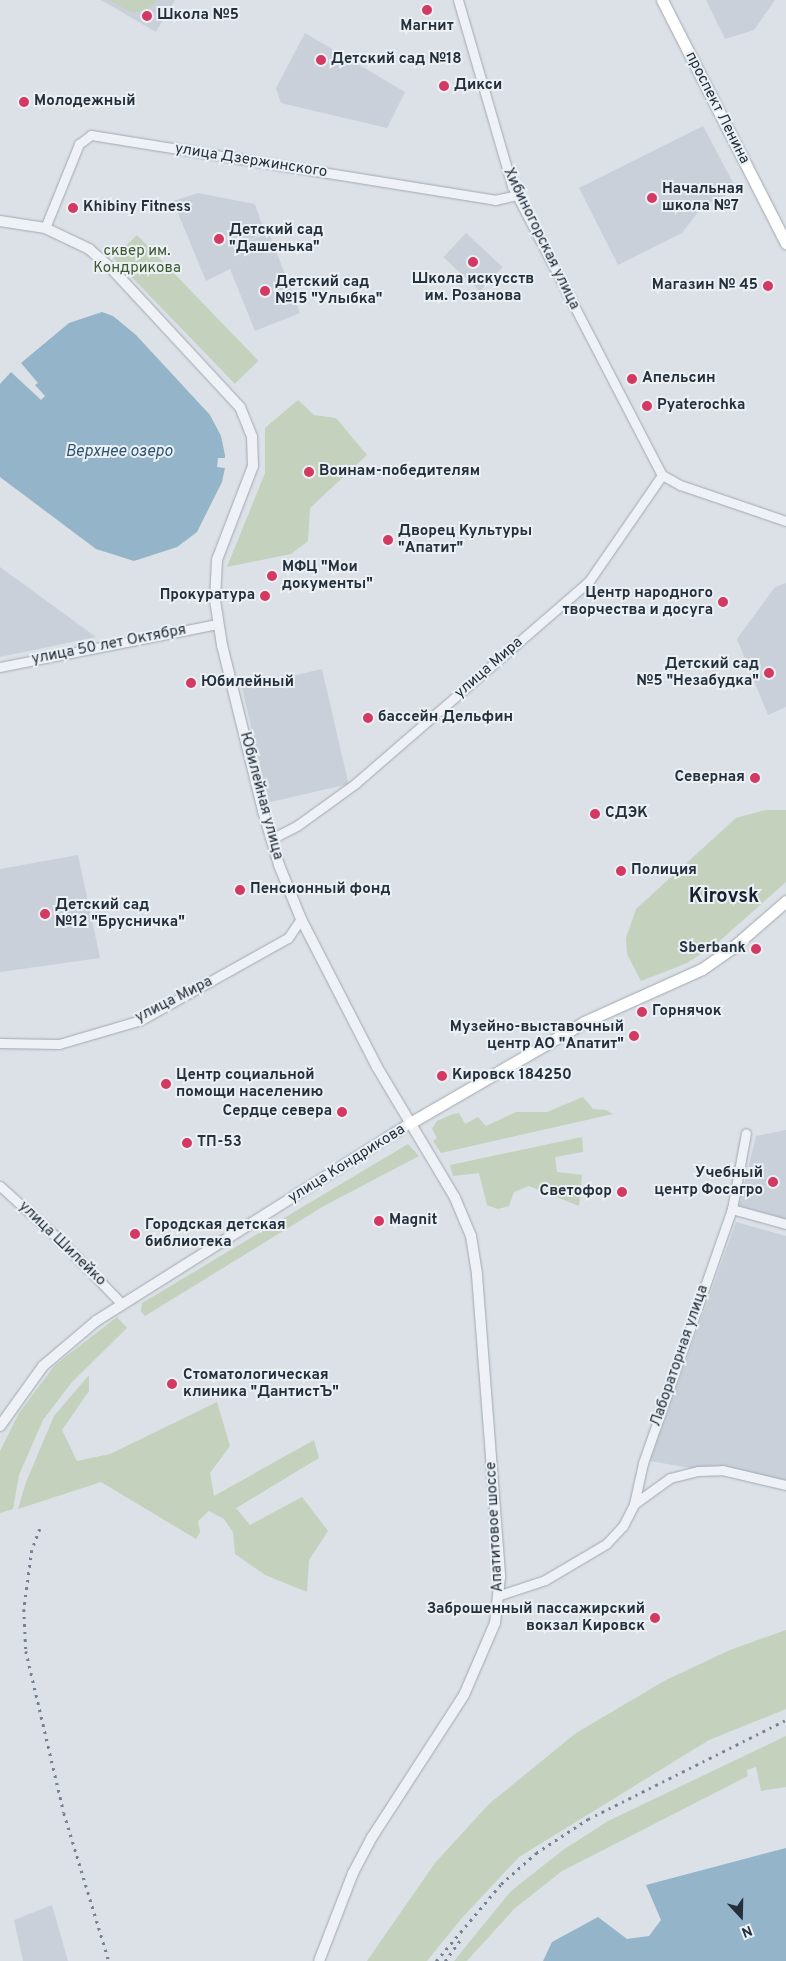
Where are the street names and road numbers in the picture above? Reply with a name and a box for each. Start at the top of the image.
street label: проспект Ленина [681,49,753,167]
street label: улица Дзержинского [174,140,328,182]
street label: Хибиногорская улица [499,165,583,313]
street label: улица 50 лет Октября [30,621,188,669]
street label: улица Мира [451,634,527,702]
street label: Юбилейная улица [235,730,287,862]
street label: улица Мира [132,973,216,1027]
street label: улица Кондрикова [285,1121,409,1207]
street label: улица Шилейко [15,1198,109,1290]
street label: Лабораторная улица [647,1283,713,1429]
street label: Апатитовое шоссе [483,1461,507,1593]

